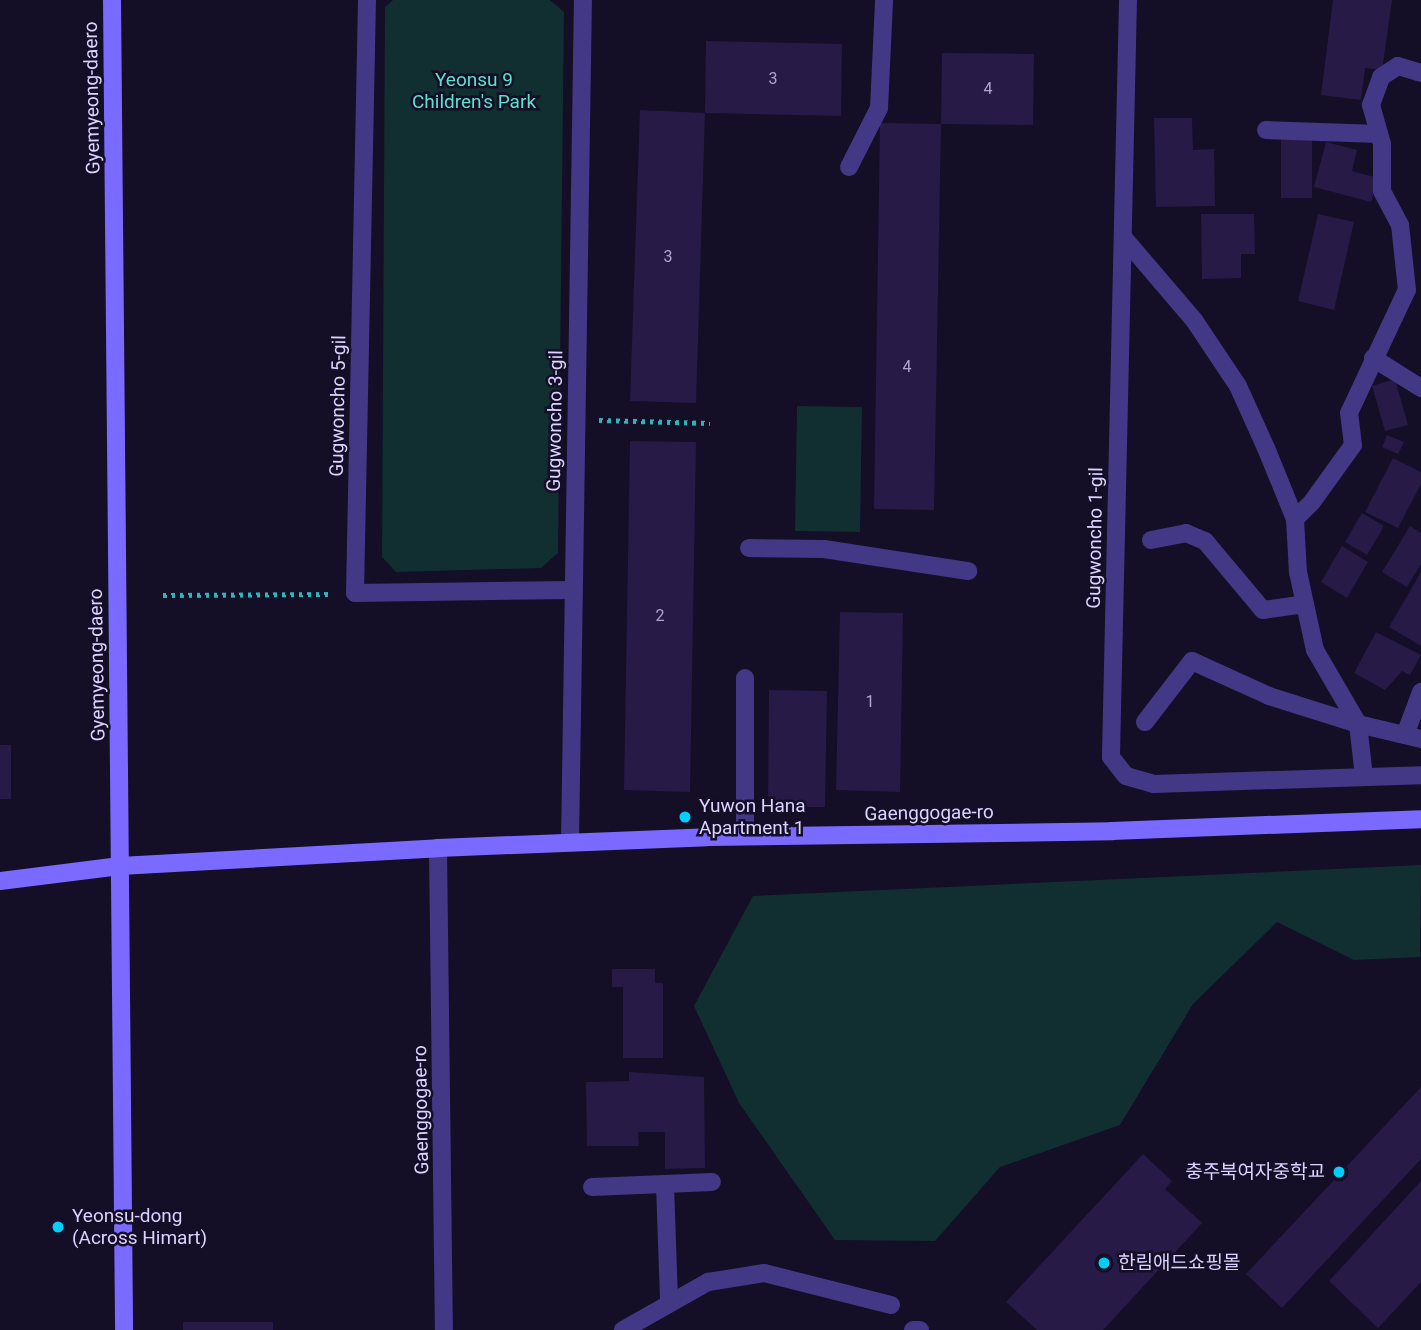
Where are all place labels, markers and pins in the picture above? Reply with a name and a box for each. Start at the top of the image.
place label: Yuwon Hana Apartment 1 [699,795,806,839]
marker: Yuwon Hana Apartment 1 [677,809,693,825]
place label: 충주북여자중학교 [1185,1161,1325,1183]
marker: 충주북여자중학교 [1331,1164,1347,1180]
place label: Yeonsu-dong (Across Himart) [72,1205,207,1249]
marker: Yeonsu-dong (Across Himart) [50,1219,66,1235]
place label: 한림애드쇼핑몰 [1118,1252,1240,1274]
marker: 한림애드쇼핑몰 [1096,1255,1112,1271]

